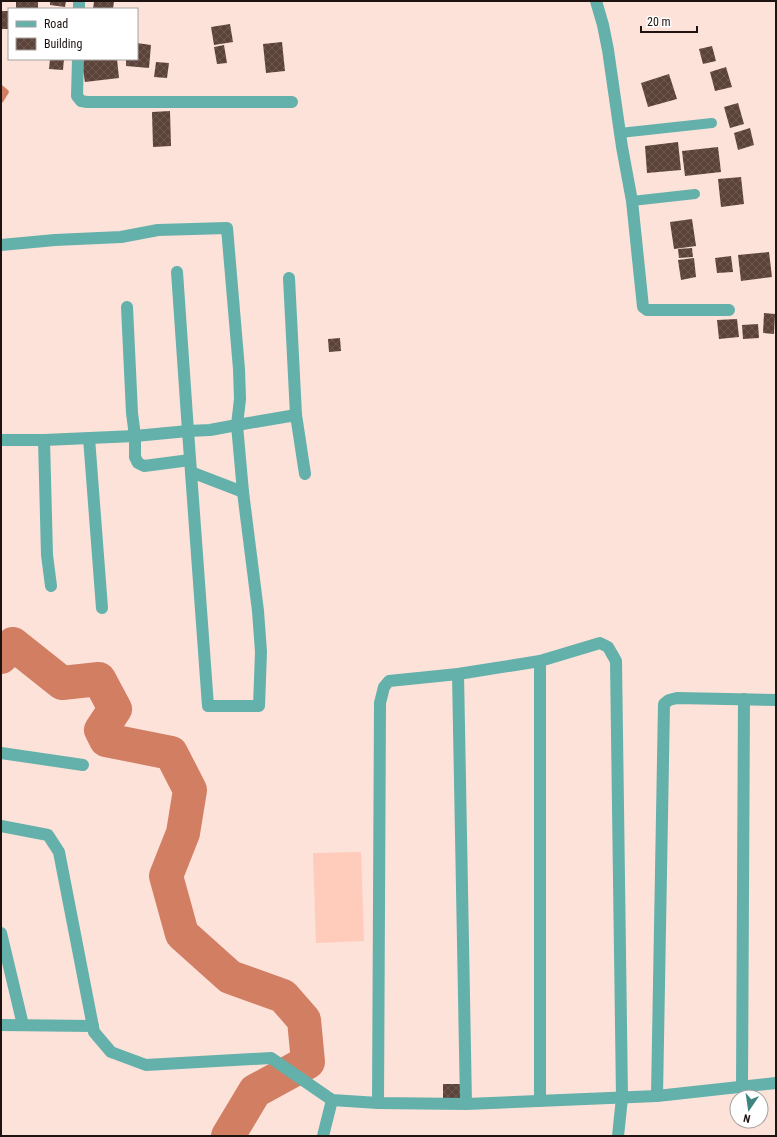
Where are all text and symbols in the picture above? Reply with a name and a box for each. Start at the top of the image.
legend [8,8,138,60]
scale bar [641,8,697,34]
text: 20 m [647,15,671,29]
text: Road [44,17,68,31]
text: Building [44,37,82,51]
north arrow [729,1089,769,1129]
text: N [742,1111,752,1125]

